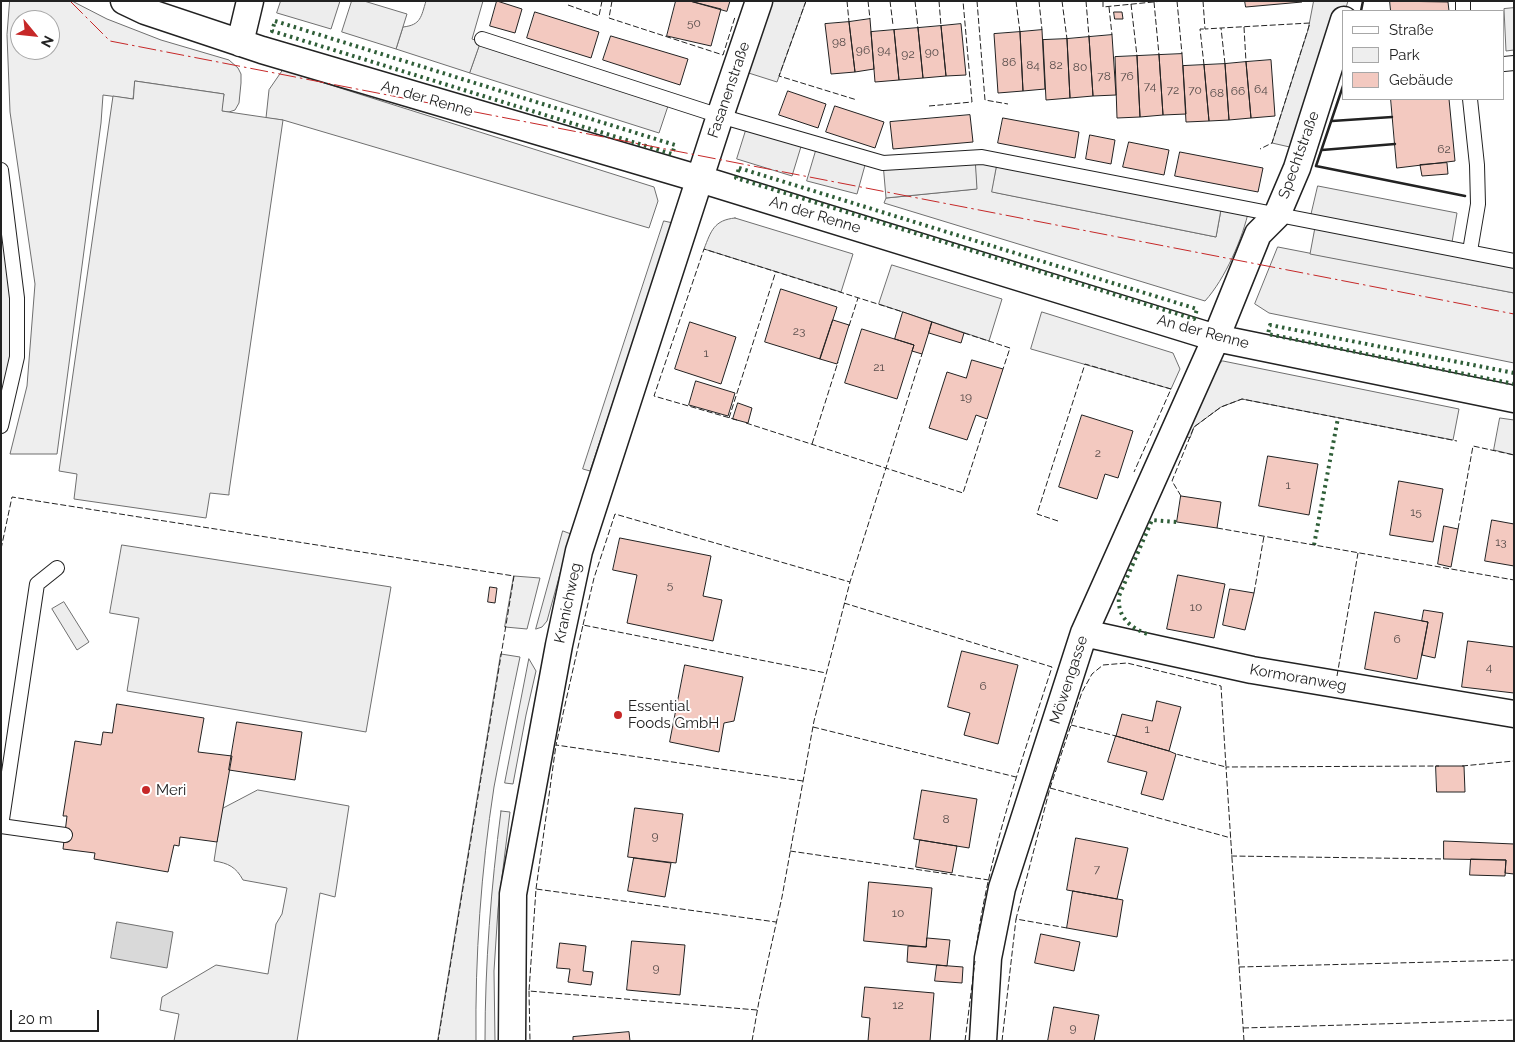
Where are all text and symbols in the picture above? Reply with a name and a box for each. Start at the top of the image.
north arrow [10,10,60,60]
legend [1342,10,1505,100]
house number: 50 [687,16,701,30]
text: Straße [1389,21,1433,39]
text: N [38,33,57,50]
house number: 98 [832,35,846,49]
street label: Fasanenstraße [704,40,754,140]
house number: 96 [856,43,870,57]
house number: 94 [877,43,891,57]
house number: 90 [925,45,939,59]
text: Park [1389,46,1420,64]
house number: 92 [901,47,915,61]
house number: 86 [1002,55,1016,69]
house number: 84 [1026,58,1040,72]
house number: 82 [1049,58,1063,72]
house number: 80 [1073,60,1087,74]
house number: 78 [1097,69,1111,83]
house number: 76 [1120,69,1134,83]
text: Gebäude [1389,71,1453,89]
street label: An der Renne [379,77,475,121]
house number: 74 [1144,79,1156,93]
house number: 64 [1254,82,1268,96]
house number: 72 [1167,83,1179,97]
house number: 70 [1188,83,1202,97]
house number: 66 [1231,84,1245,98]
house number: 68 [1210,86,1224,100]
street label: Spechtstraße [1275,109,1323,201]
house number: 62 [1437,142,1451,156]
street label: An der Renne [767,193,863,237]
street label: An der Renne [1155,311,1251,353]
house number: 23 [793,324,805,338]
house number: 1 [703,346,709,360]
house number: 21 [873,360,885,374]
house number: 19 [960,390,972,404]
house number: 2 [1095,446,1101,460]
house number: 1 [1285,478,1291,492]
house number: 15 [1410,505,1422,519]
house number: 13 [1495,535,1507,549]
street label: Kranichweg [551,561,585,645]
house number: 5 [667,578,673,592]
house number: 10 [1190,600,1202,614]
house number: 6 [1393,632,1401,646]
street label: Möwengasse [1046,634,1092,726]
house number: 4 [1486,660,1492,674]
street label: Kormoranweg [1248,661,1348,695]
house number: 6 [979,679,987,693]
place label: Essential Foods GmbH [628,697,719,732]
marker: Essential Foods GmbH [612,709,624,721]
house number: 1 [1144,722,1150,736]
place label: Meri [156,781,186,799]
marker: Meri [140,784,152,796]
house number: 8 [942,812,950,826]
house number: 9 [651,829,659,843]
house number: 7 [1094,862,1100,876]
house number: 10 [892,906,904,920]
house number: 9 [652,961,660,975]
house number: 12 [892,998,904,1012]
scale bar [12,1000,101,1032]
text: 20 m [18,1010,53,1028]
house number: 9 [1069,1021,1077,1035]

